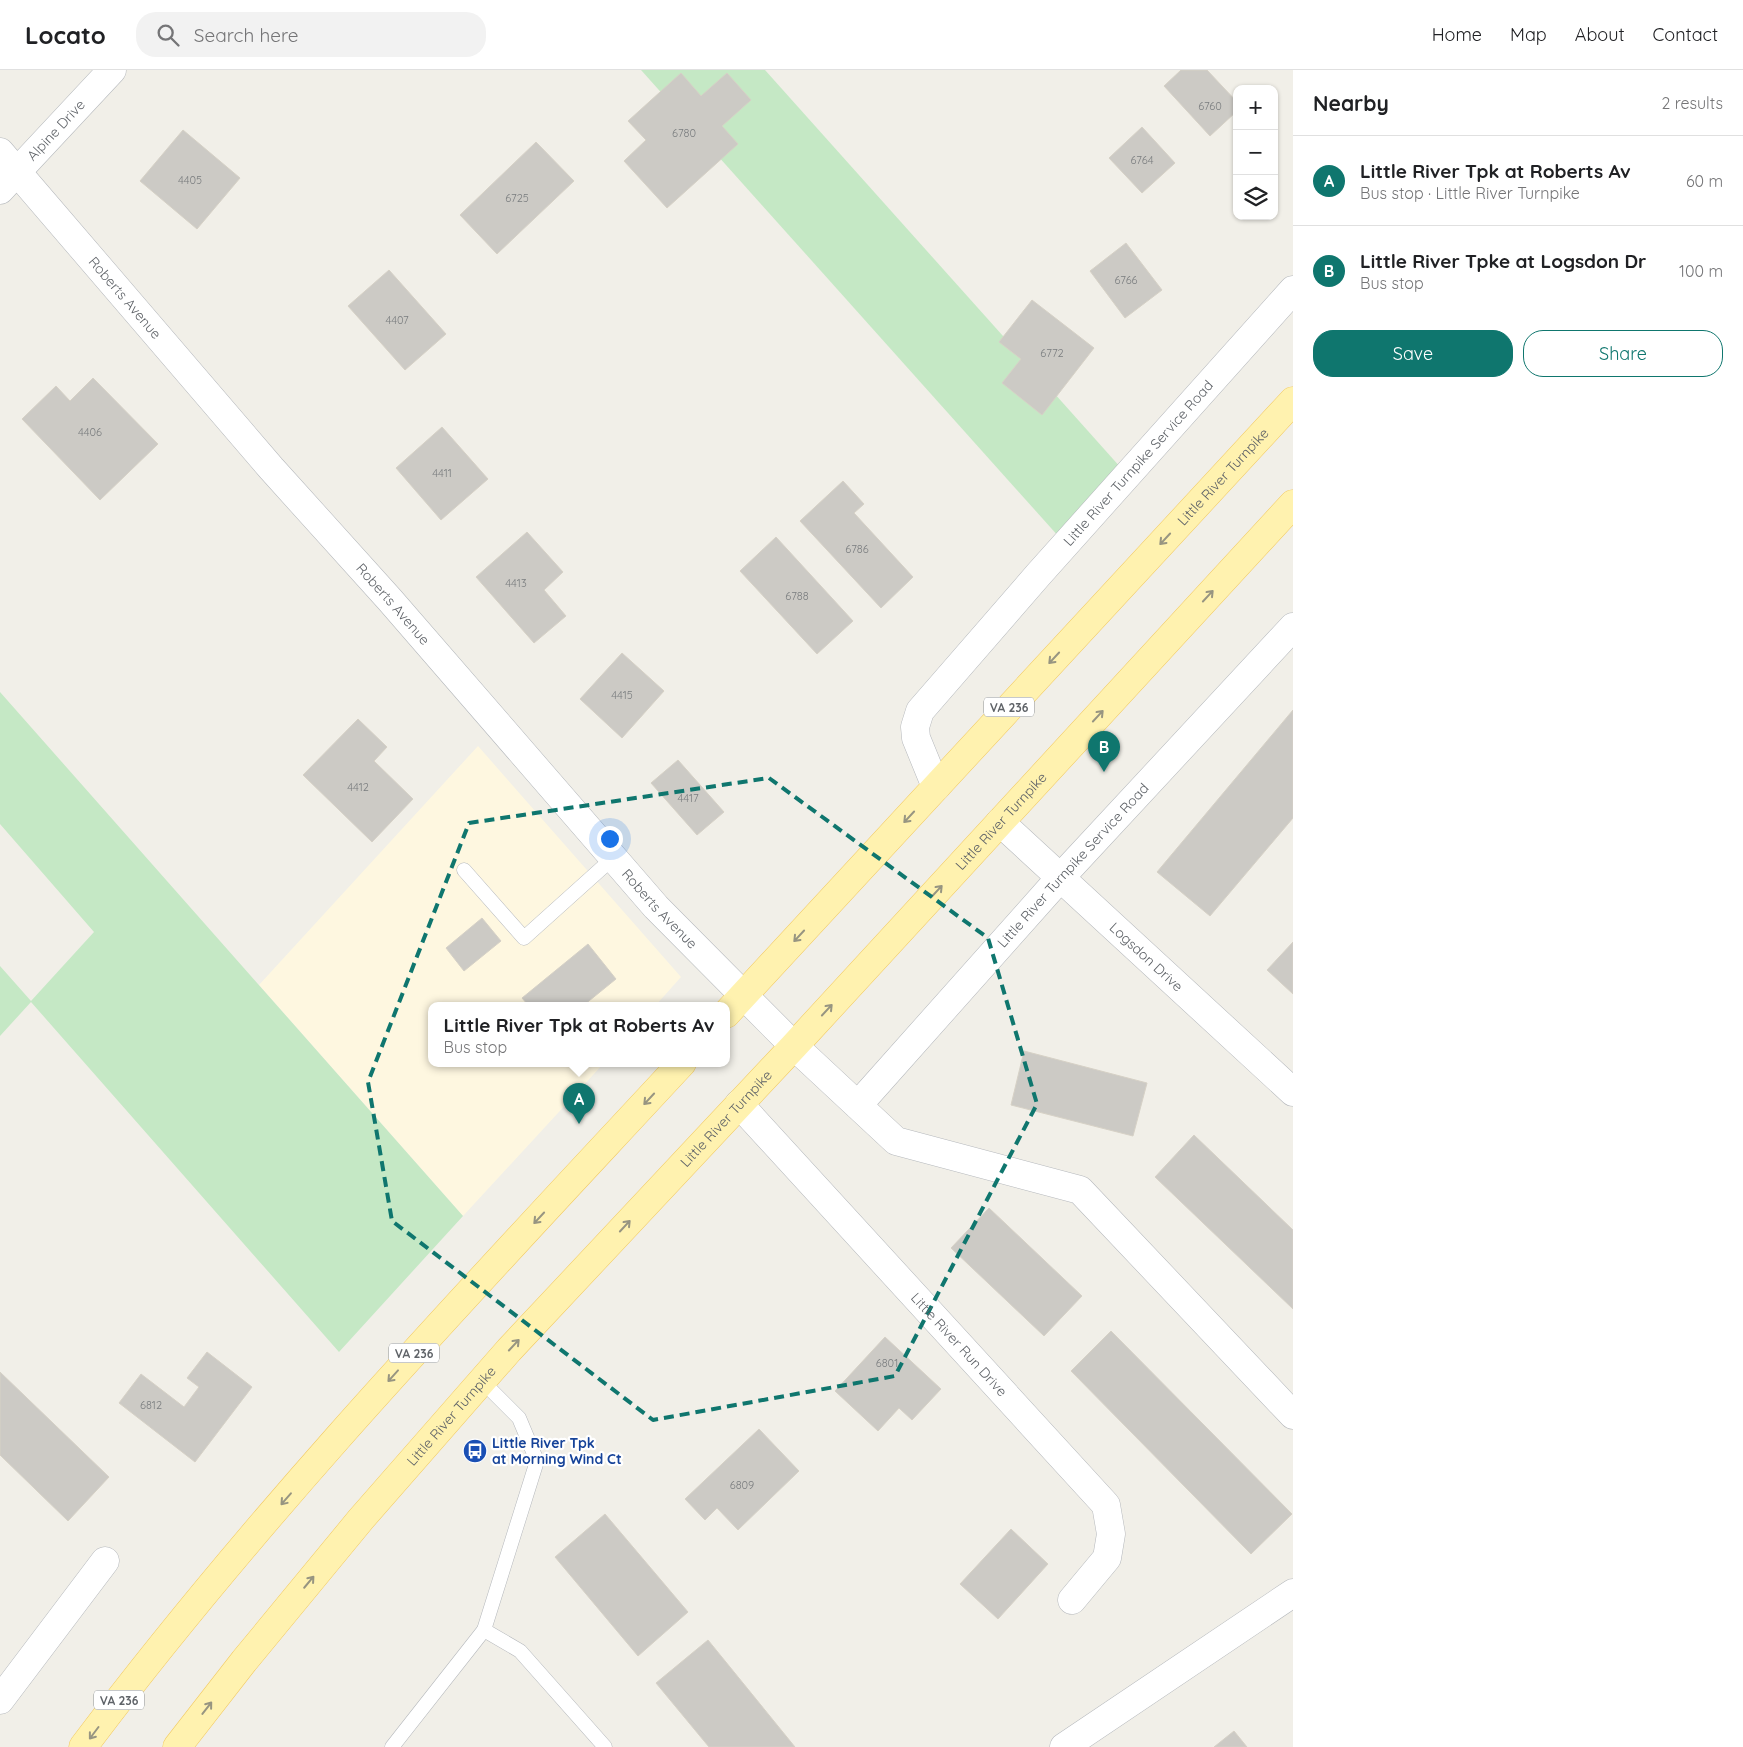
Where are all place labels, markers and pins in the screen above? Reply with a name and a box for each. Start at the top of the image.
pin: B [1088,731,1120,772]
pin: A [563,1083,595,1124]
place label: Little River Tpk at Morning Wind Ct [492,1434,622,1468]
bus stop icon: Little River Tpk at Morning Wind Ct [462,1438,488,1464]

